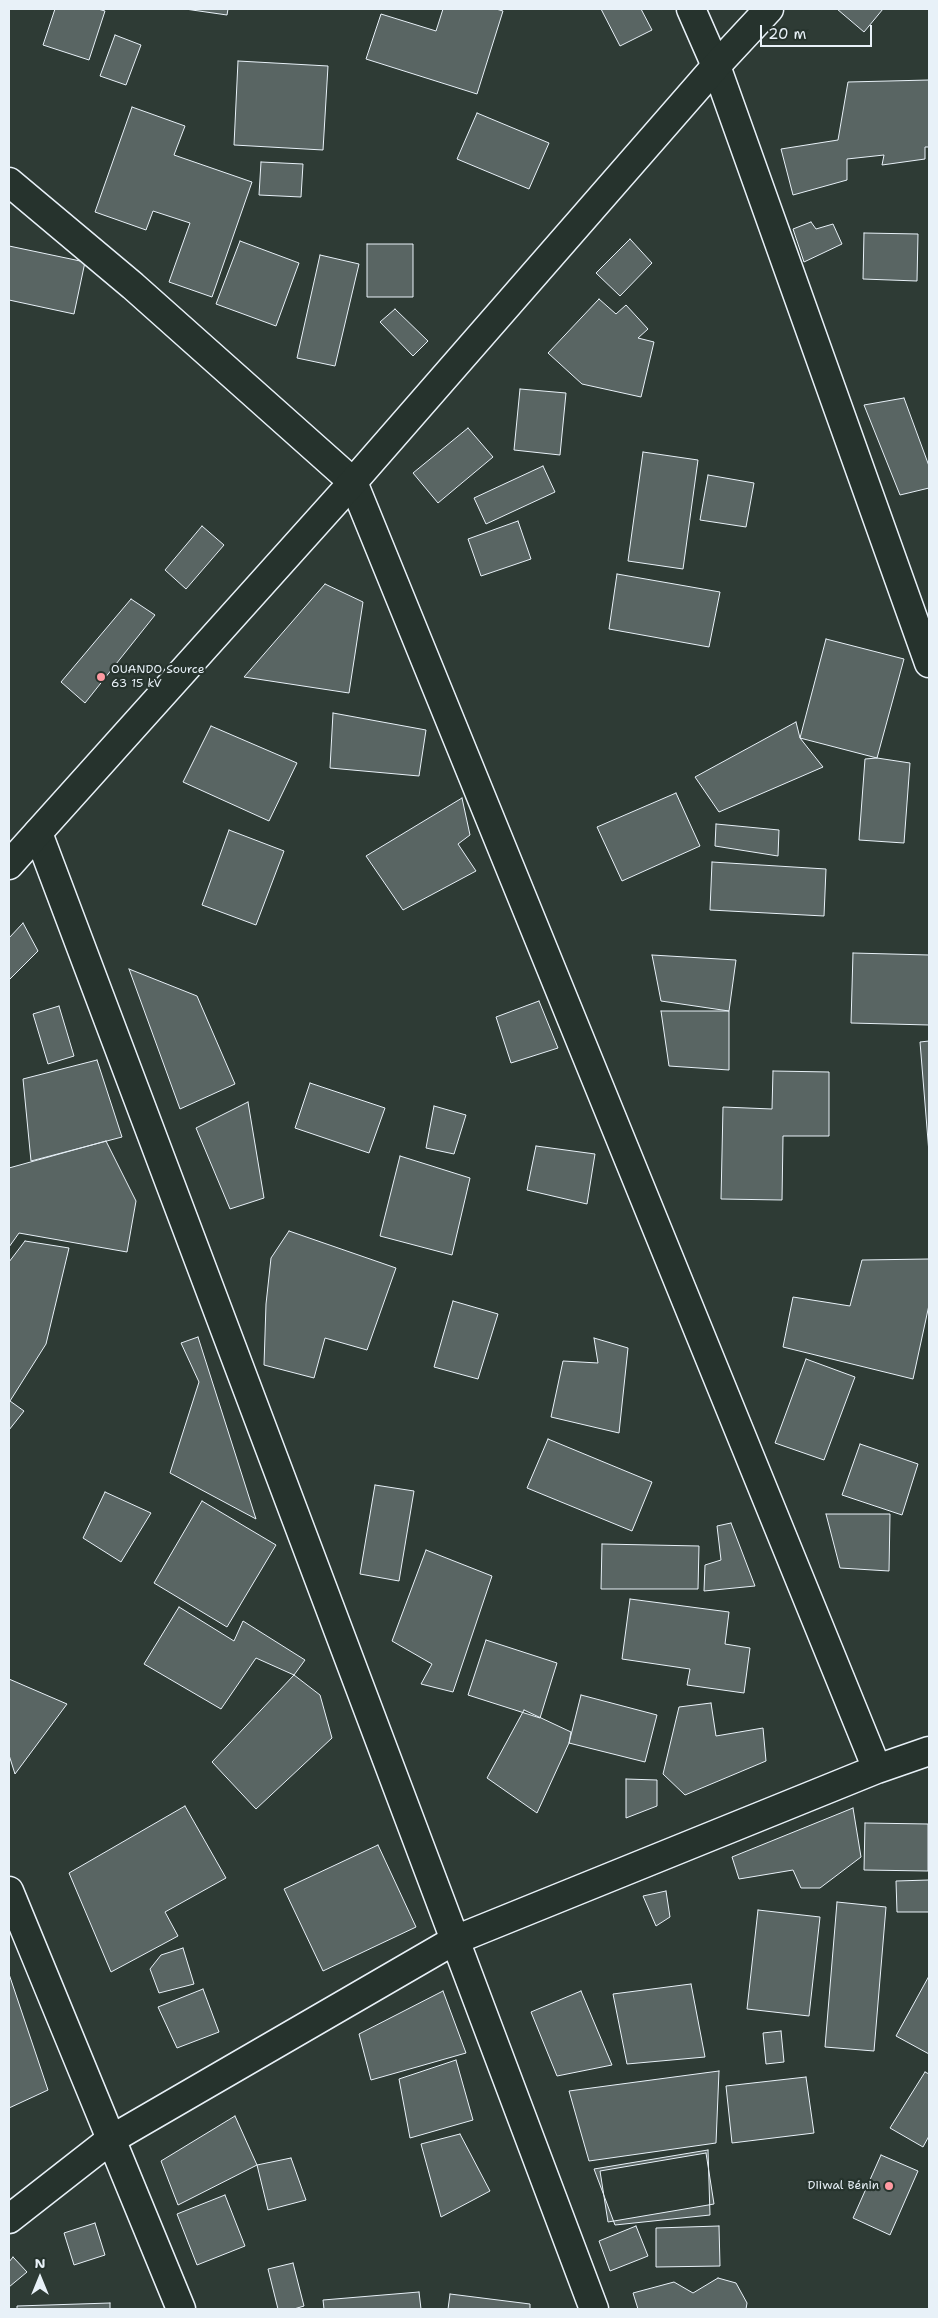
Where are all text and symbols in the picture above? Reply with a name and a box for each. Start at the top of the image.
scale bar [763,15,876,47]
text: 20 m [768,24,807,44]
place label: OUANDO Source 63 15 kV [111,663,204,691]
marker: OUANDO Source 63 15 kV [95,671,107,683]
place label: Diiwal Bénin [807,2179,879,2193]
marker: Diiwal Bénin [883,2180,895,2192]
north arrow [15,2253,65,2303]
text: N [34,2254,46,2272]

